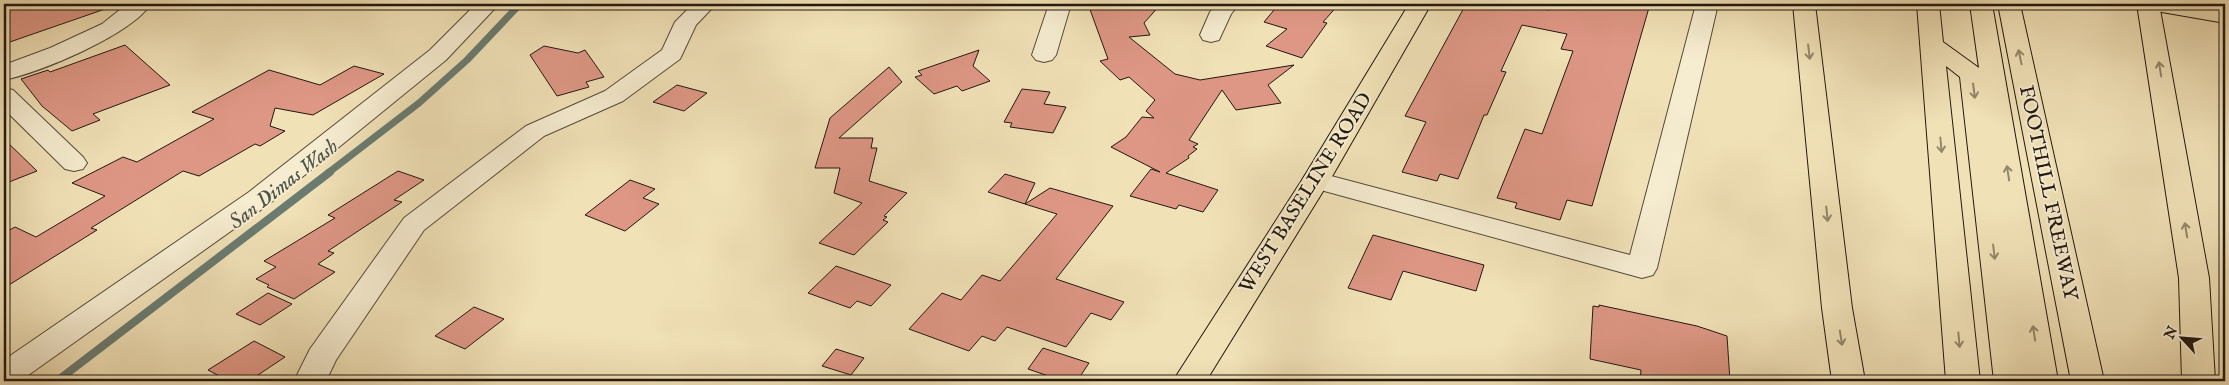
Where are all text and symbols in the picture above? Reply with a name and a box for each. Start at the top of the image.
one-way arrow [1804,44,1814,60]
one-way arrow [2015,50,2024,66]
one-way arrow [2155,62,2165,78]
one-way arrow [1969,83,1979,99]
street label: FOOTHILL FREEWAY [2013,83,2083,304]
street label: WEST BASELINE ROAD [1234,88,1378,298]
water label: San Dimas Wash [224,134,344,236]
one-way arrow [1936,137,1946,153]
one-way arrow [2003,165,2013,181]
one-way arrow [1822,205,1832,221]
one-way arrow [2180,222,2190,238]
one-way arrow [1989,244,1999,260]
north arrow [2156,312,2206,362]
text: N [2160,323,2182,343]
one-way arrow [2029,325,2039,341]
one-way arrow [1837,330,1847,346]
one-way arrow [1954,332,1964,348]

